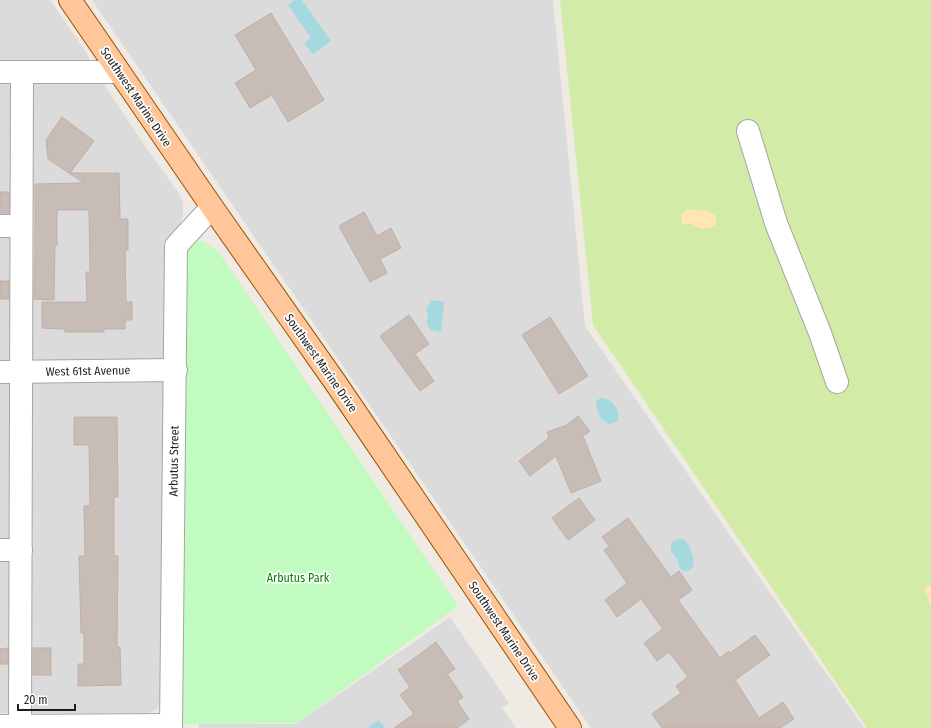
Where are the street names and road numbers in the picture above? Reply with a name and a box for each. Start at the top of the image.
street label: Southwest Marine Drive [98,45,174,149]
street label: Southwest Marine Drive [282,311,360,415]
street label: West 61st Avenue [46,363,131,379]
street label: Arbutus Street [166,425,182,497]
street label: Southwest Marine Drive [466,579,542,683]

